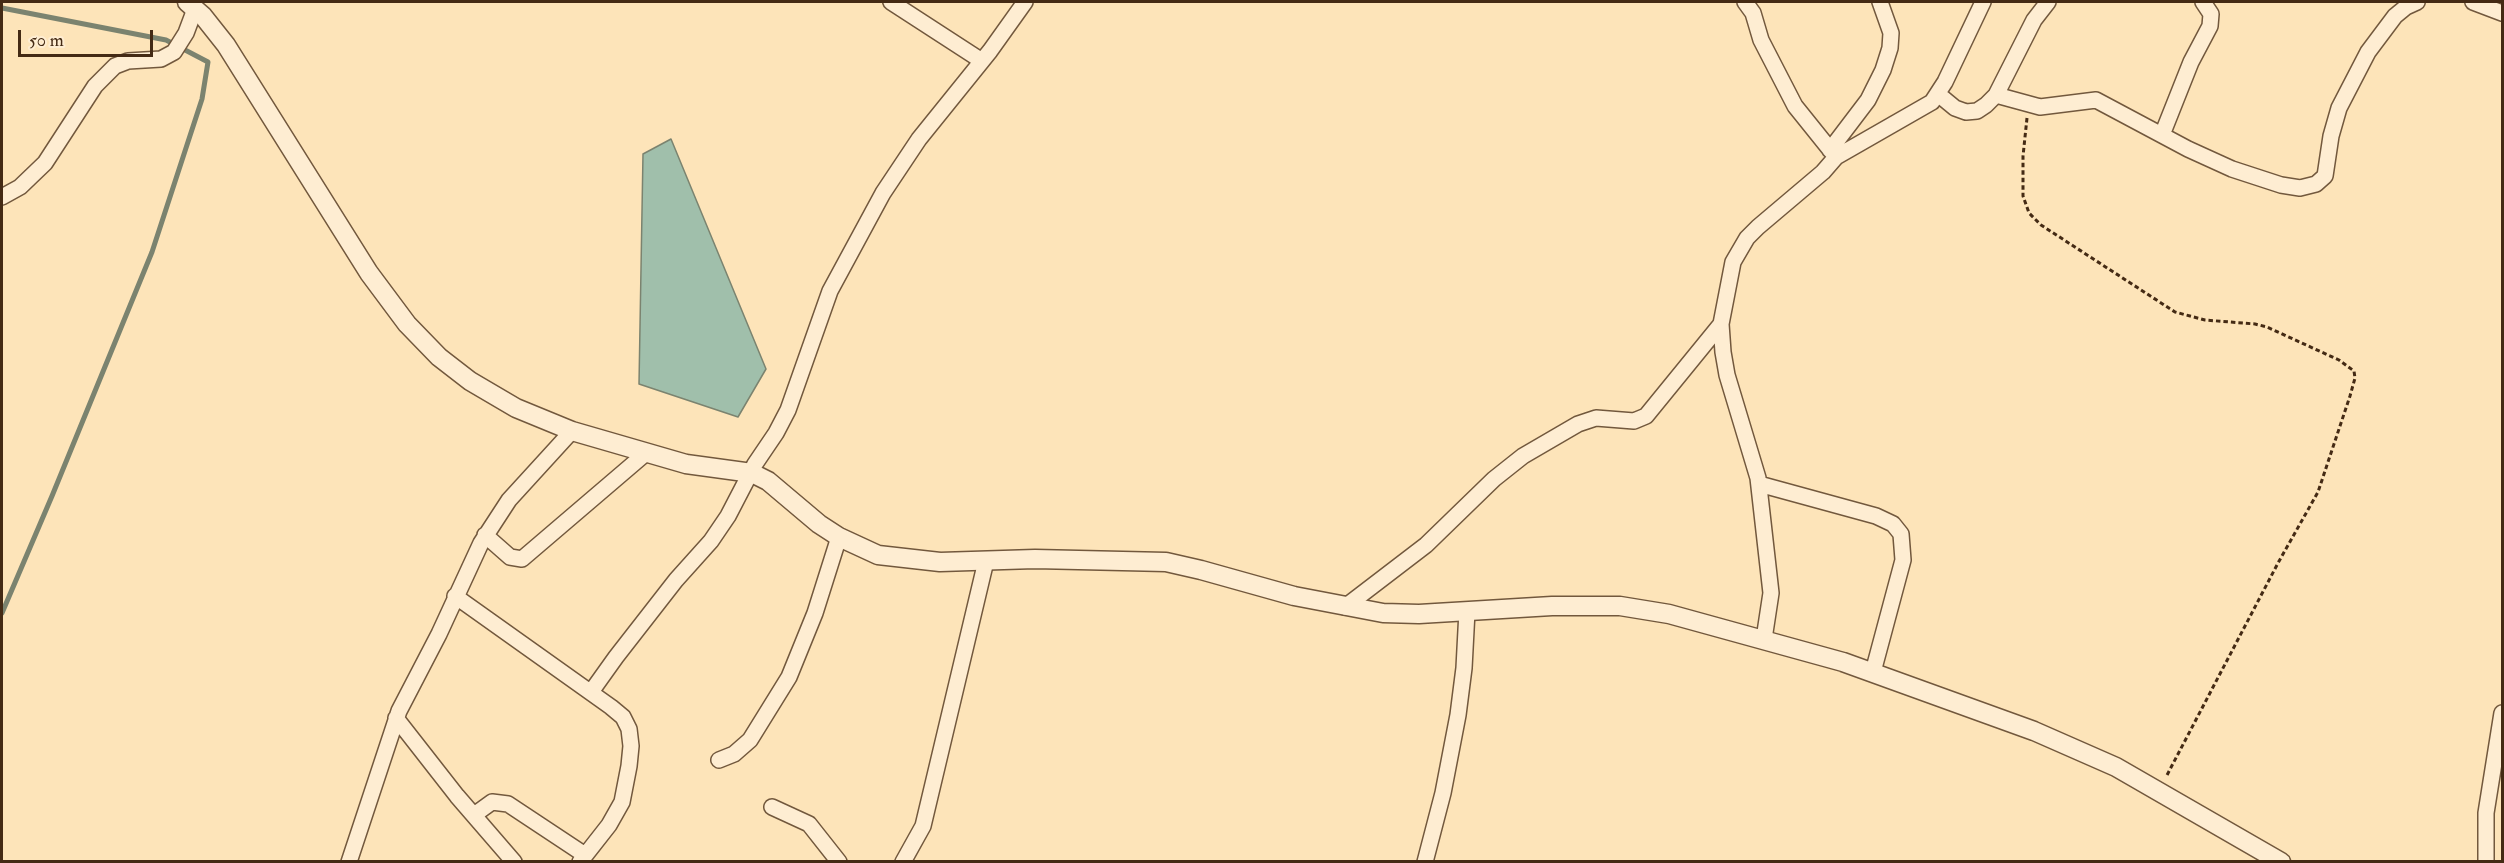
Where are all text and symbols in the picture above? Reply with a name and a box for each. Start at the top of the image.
scale bar [21,18,156,56]
text: 50 m [29,29,64,52]

